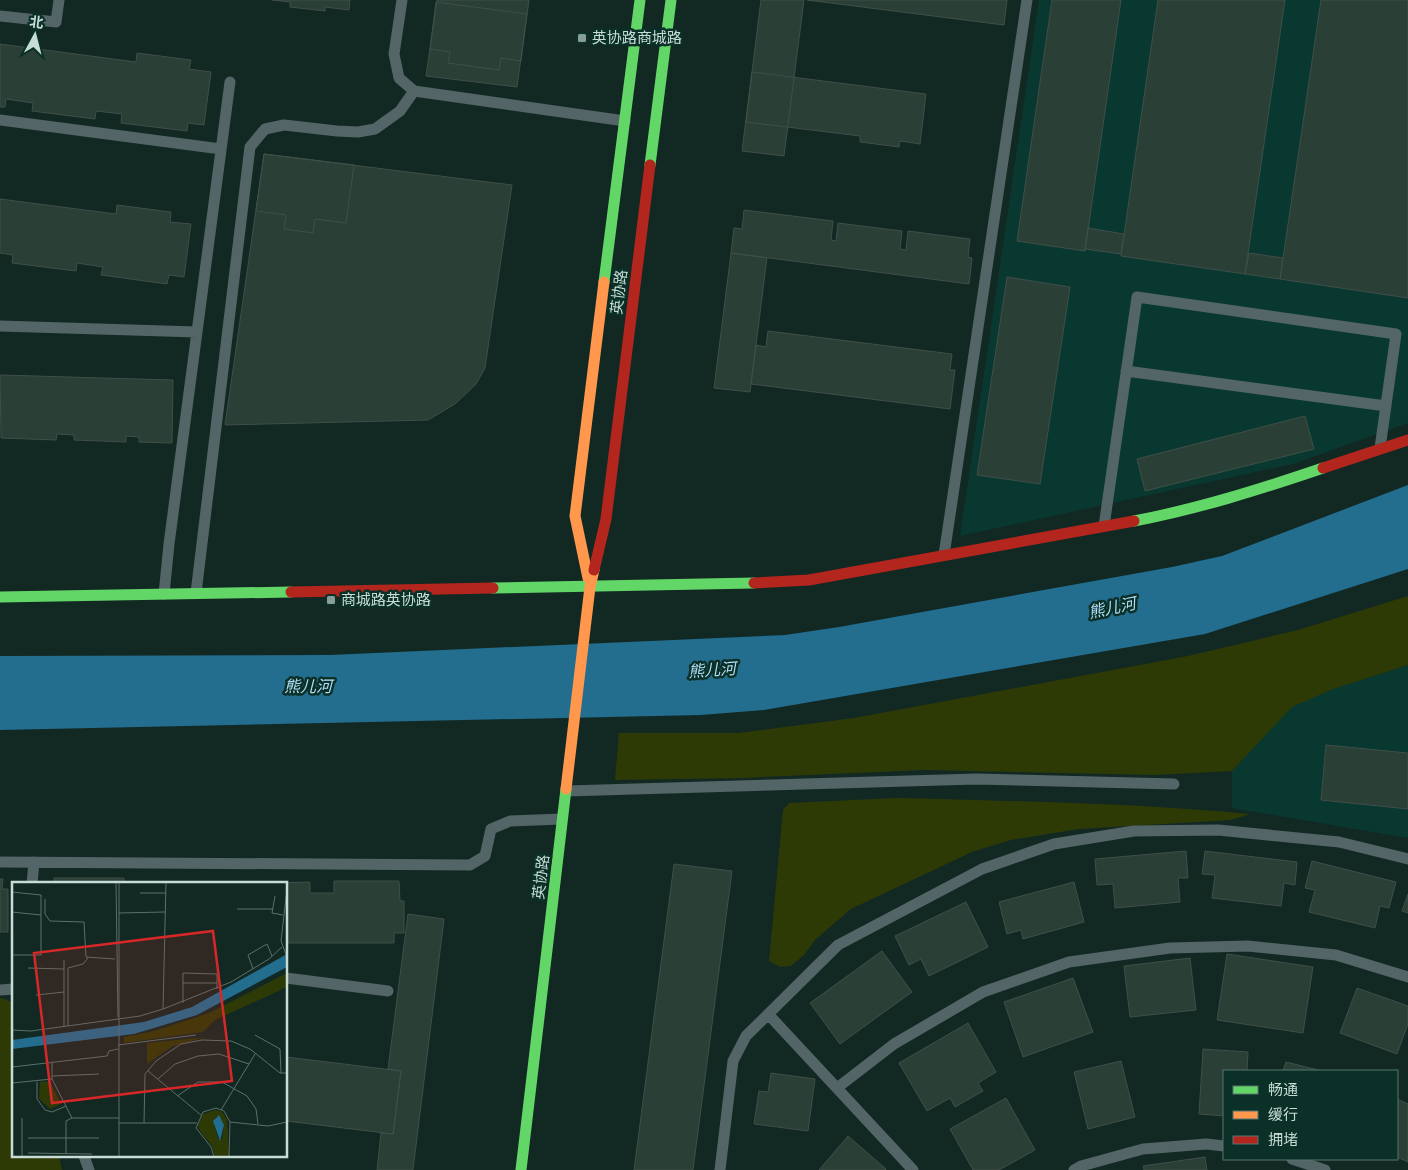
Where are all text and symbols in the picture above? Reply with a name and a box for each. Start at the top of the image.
north arrow [10,10,60,60]
text: 北 [29,13,45,32]
place label: 英协路商城路 [592,29,682,47]
marker: 英协路商城路 [576,32,588,44]
street label: 英协路 [607,269,631,315]
place label: 商城路英协路 [341,591,431,609]
water label: 熊儿河 [1087,593,1140,622]
marker: 商城路英协路 [325,594,337,606]
water label: 熊儿河 [687,659,740,681]
water label: 熊儿河 [284,677,335,696]
street label: 英协路 [529,854,553,900]
inset map [12,882,288,1158]
legend [1223,1070,1398,1160]
text: 畅通 [1268,1081,1298,1099]
text: 缓行 [1268,1106,1298,1124]
text: 拥堵 [1268,1131,1298,1149]

